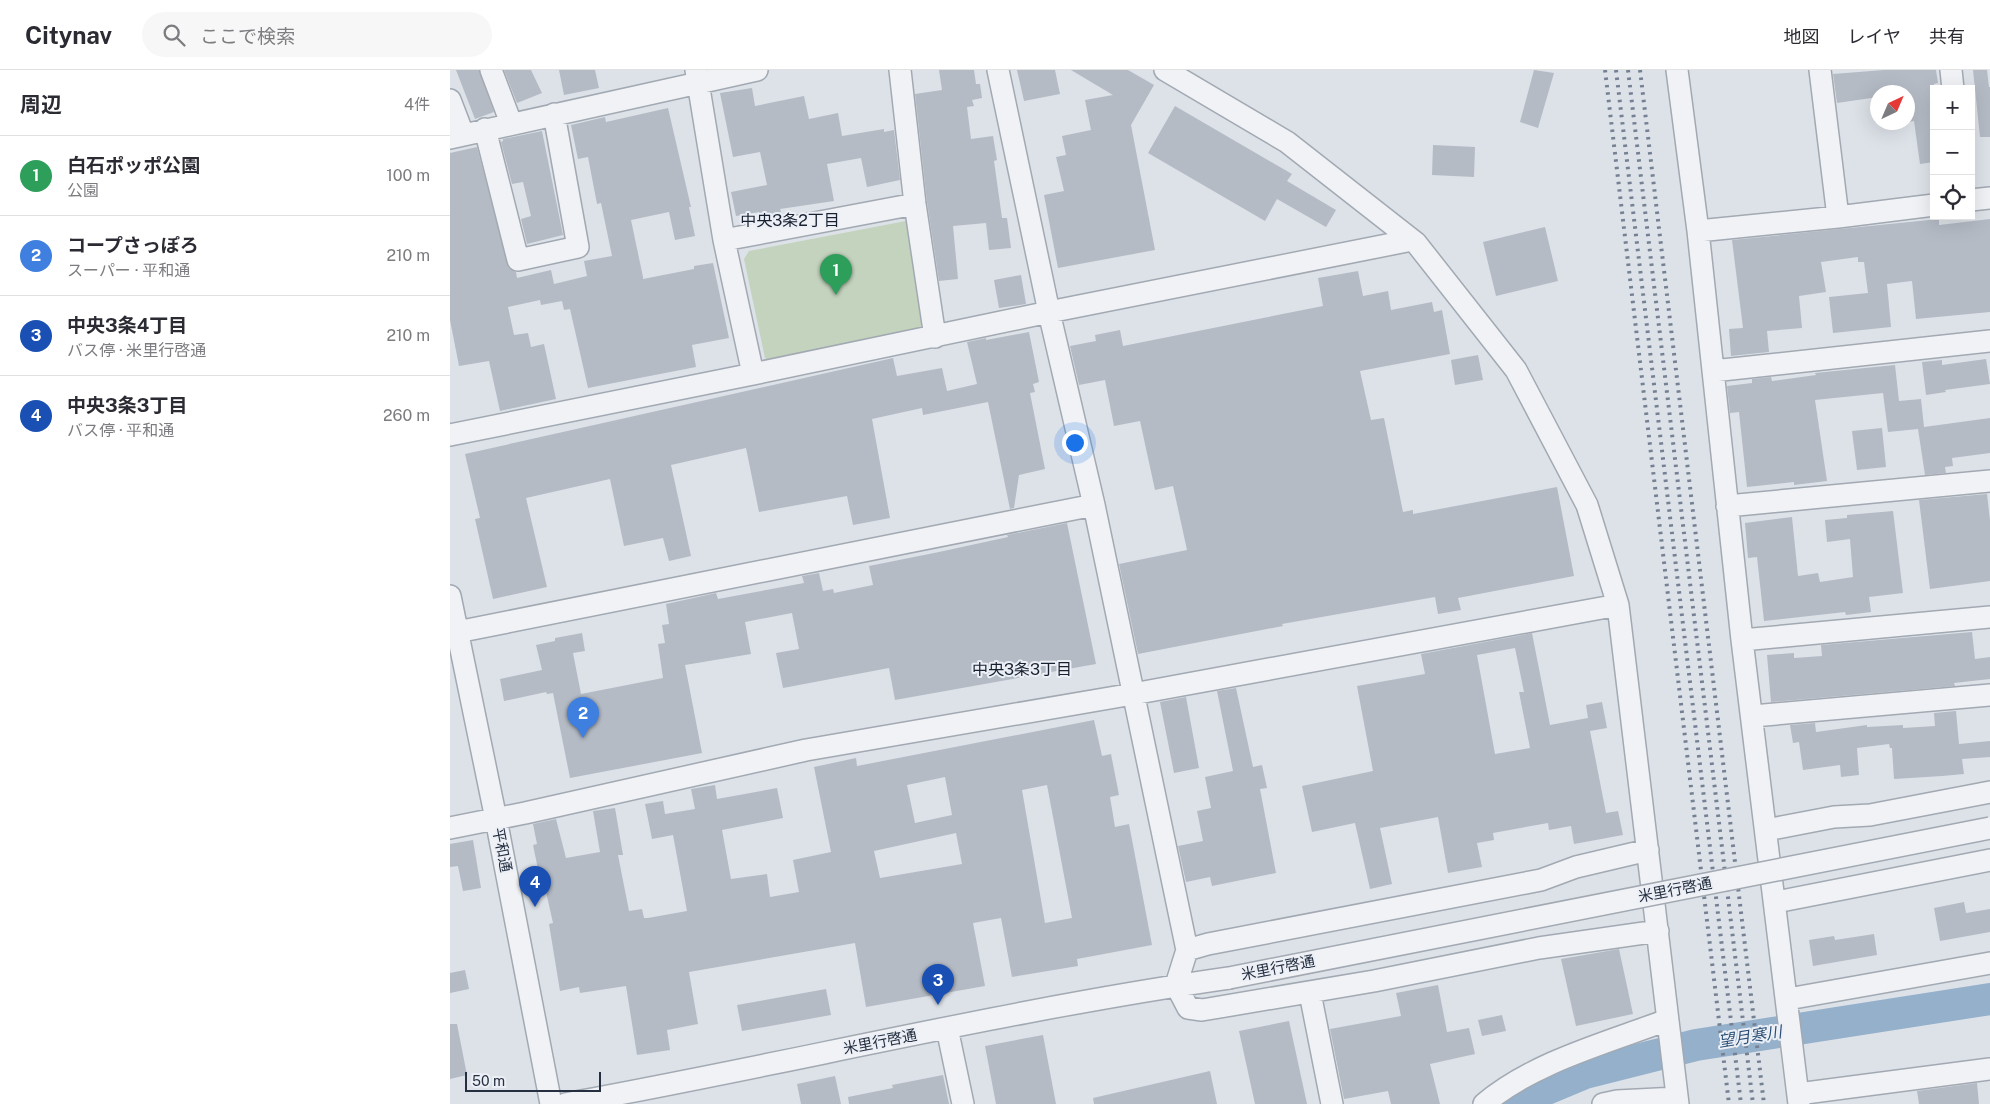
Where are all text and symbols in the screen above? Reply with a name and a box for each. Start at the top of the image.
search box [142,12,492,57]
text: Citynav [25,21,112,49]
icon: search [160,21,188,49]
text: ここで検索 [200,25,295,47]
text: 地図 [1784,26,1820,47]
text: レイヤ [1848,26,1901,47]
text: 共有 [1929,26,1965,47]
north arrow [1870,85,1915,130]
map controls [1930,85,1975,220]
button: + [1930,85,1975,130]
text: 周辺 [20,92,62,117]
text: 4件 [404,95,430,114]
button: − [1930,130,1975,175]
text: 白石ポッポ公園 [67,154,200,176]
text: 1 [33,166,39,185]
text: 100 m [386,166,430,185]
button: locate [1930,175,1975,220]
text: 公園 [67,181,99,200]
district label: 中央3条2丁目 [740,211,840,230]
text: コープさっぽろ [67,234,199,256]
text: 2 [31,246,41,265]
text: 210 m [386,246,430,265]
pin: 1 [820,254,852,295]
text: スーパー · 平和通 [67,261,190,280]
text: 中央3条4丁目 [67,314,187,336]
text: 3 [31,326,41,345]
text: 210 m [386,326,430,345]
text: バス停 · 米里行啓通 [67,341,206,360]
text: 中央3条3丁目 [67,394,187,416]
text: 4 [31,406,41,425]
text: 260 m [383,406,430,425]
text: バス停 · 平和通 [67,421,174,440]
your location [1062,430,1088,456]
district label: 中央3条3丁目 [972,660,1072,679]
pin: 2 [567,697,599,738]
street label: 平和通 [490,826,515,874]
pin: 4 [519,866,551,907]
street label: 米里行啓通 [1636,874,1713,905]
street label: 米里行啓通 [1239,952,1316,983]
pin: 3 [922,964,954,1005]
water label: 望月寒川 [1717,1022,1785,1051]
street label: 米里行啓通 [841,1026,918,1057]
scale bar [465,1069,601,1092]
text: 50 m [472,1073,505,1089]

